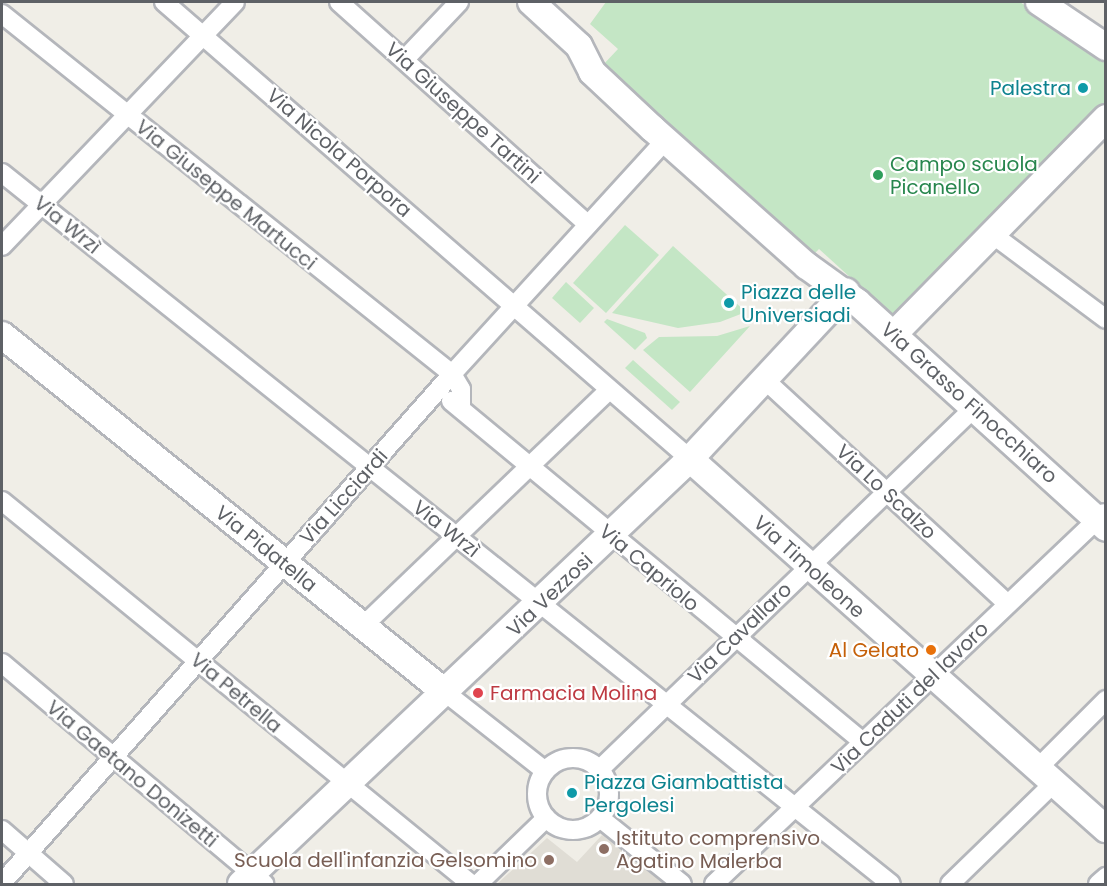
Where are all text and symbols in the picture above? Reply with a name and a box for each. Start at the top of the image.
street label: Via Giuseppe Tartini [381,37,545,189]
place label: Palestra [990,76,1071,100]
marker: Palestra [1076,81,1090,95]
street label: Via Nicola Porpora [262,84,416,222]
street label: Via Giuseppe Martucci [131,115,321,275]
place label: Campo scuola Picanello [890,152,1038,199]
marker: Campo scuola Picanello [871,168,885,182]
street label: Via Wrzì [29,191,105,259]
place label: Piazza delle Universiadi [741,280,856,327]
marker: Piazza delle Universiadi [722,296,736,310]
street label: Via Grasso Finocchiaro [876,317,1062,489]
street label: Via Lo Scalzo [831,439,941,545]
street label: Via Licciardi [295,445,393,549]
street label: Via Wrzì [408,495,484,563]
street label: Via Pidatella [210,501,322,597]
street label: Via Timoleone [748,511,870,623]
street label: Via Capriolo [594,519,704,617]
street label: Via Vezzosi [502,548,598,642]
street label: Via Cavallaro [683,578,797,688]
street label: Via Caduti del lavoro [826,617,994,779]
place label: Al Gelato [829,638,919,662]
marker: Al Gelato [924,643,938,657]
street label: Via Petrella [185,648,287,738]
place label: Farmacia Molina [490,681,657,705]
marker: Farmacia Molina [471,686,485,700]
street label: Via Gaetano Donizetti [41,695,223,853]
place label: Piazza Giambattista Pergolesi [584,770,783,817]
marker: Piazza Giambattista Pergolesi [565,786,579,800]
place label: Istituto comprensivo Agatino Malerba [616,826,820,873]
marker: Istituto comprensivo Agatino Malerba [597,842,611,856]
place label: Scuola dell'infanzia Gelsomino [234,848,537,872]
marker: Scuola dell'infanzia Gelsomino [542,853,556,867]

